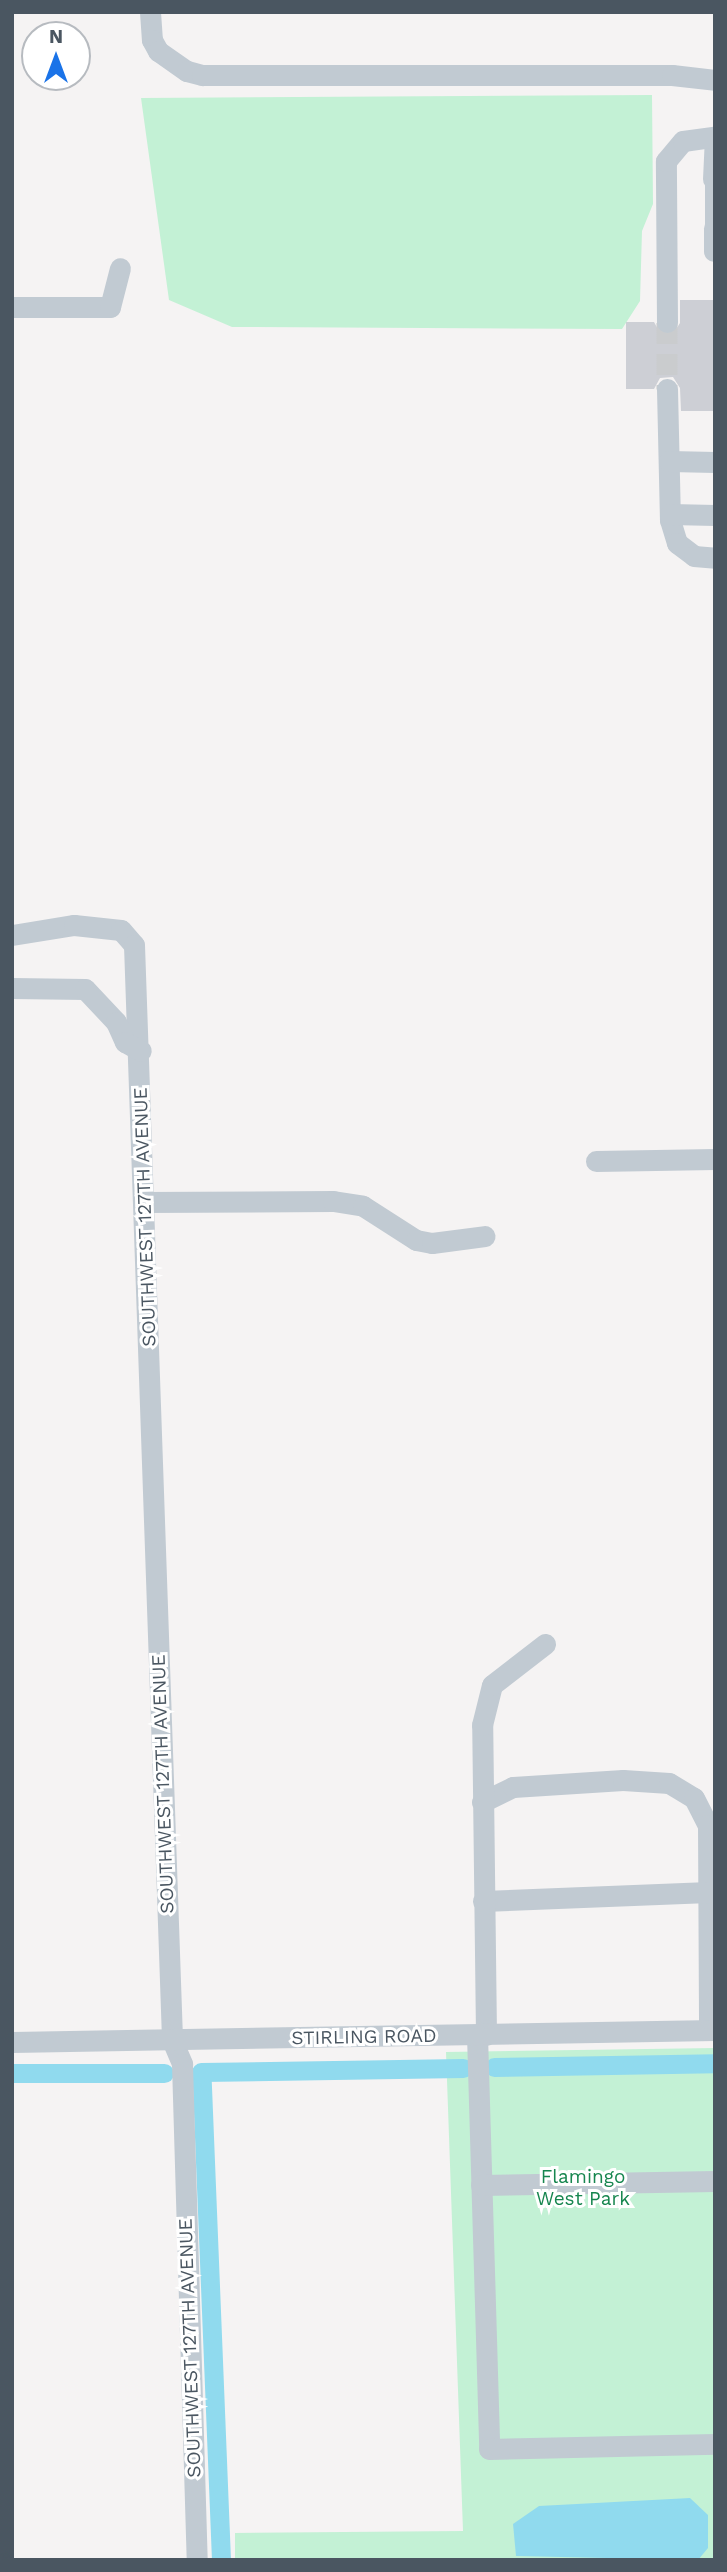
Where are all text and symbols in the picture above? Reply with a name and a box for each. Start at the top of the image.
north arrow [21,21,91,91]
text: N [49,25,63,48]
street label: SOUTHWEST 127TH AVENUE [129,1086,161,1348]
street label: SOUTHWEST 127TH AVENUE [147,1653,179,1915]
street label: STIRLING ROAD [291,2024,437,2050]
park label: Flamingo West Park [536,2166,630,2210]
street label: SOUTHWEST 127TH AVENUE [174,2217,206,2479]

